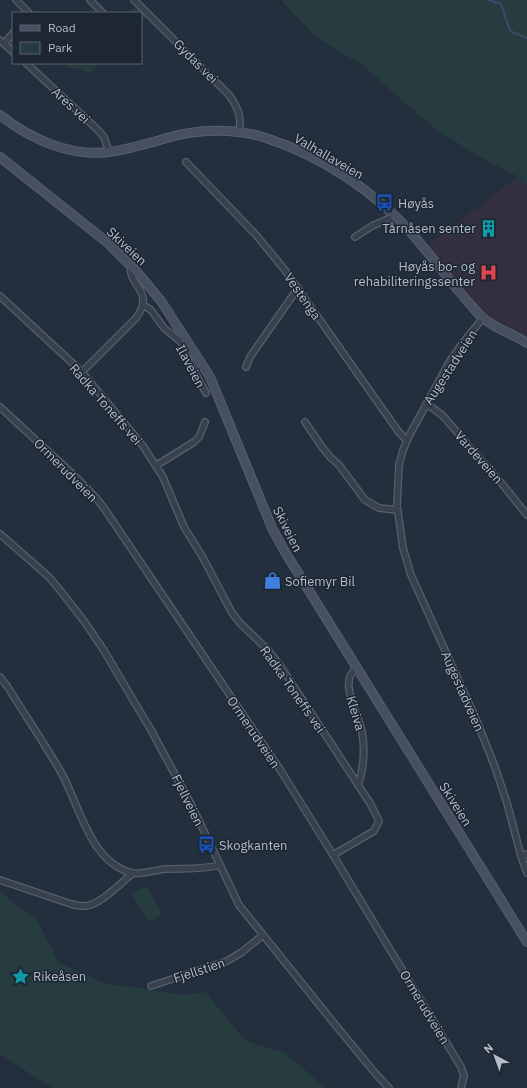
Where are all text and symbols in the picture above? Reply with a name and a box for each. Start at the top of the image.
legend [12,12,142,64]
text: Road [48,20,76,35]
street label: Gydas vei [170,36,221,87]
text: Park [48,40,73,55]
street label: Ares vei [48,83,93,127]
street label: Valhallaveien [291,130,367,183]
bus stop icon: Høyås [375,193,395,213]
place label: Høyås [398,195,434,212]
building icon: Tårnåsen senter [479,218,499,238]
place label: Tårnåsen senter [382,220,476,237]
street label: Skiveien [103,223,150,269]
place label: Høyås bo- og rehabiliteringssenter [354,258,475,290]
hospital icon: Høyås bo- og rehabiliteringssenter [478,263,498,283]
street label: Vestenga [280,269,325,323]
street label: Augestadveien [420,327,481,408]
street label: Ilaveien [172,342,209,391]
street label: Radka Toneffs vei [66,360,146,449]
street label: Vardeveien [451,427,506,487]
street label: Ormerudveien [30,435,101,506]
street label: Skiveien [269,504,306,555]
shop icon: Sofiemyr Bil [262,571,282,591]
place label: Sofiemyr Bil [285,573,356,590]
street label: Radka Toneffs vei [256,642,329,736]
street label: Augestadveien [437,648,488,734]
street label: Ormerudveien [223,693,284,772]
street label: Kleiva [342,694,369,733]
street label: Fjellveien [168,772,207,829]
street label: Skiveien [435,779,476,829]
bus stop icon: Skogkanten [196,835,216,855]
place label: Skogkanten [219,837,287,854]
street label: Fjellstien [171,954,227,987]
place icon: Rikeåsen [10,966,30,986]
street label: Ormerudveien [396,967,453,1047]
place label: Rikeåsen [33,968,86,985]
north arrow [475,1036,515,1076]
text: N [481,1041,496,1056]

